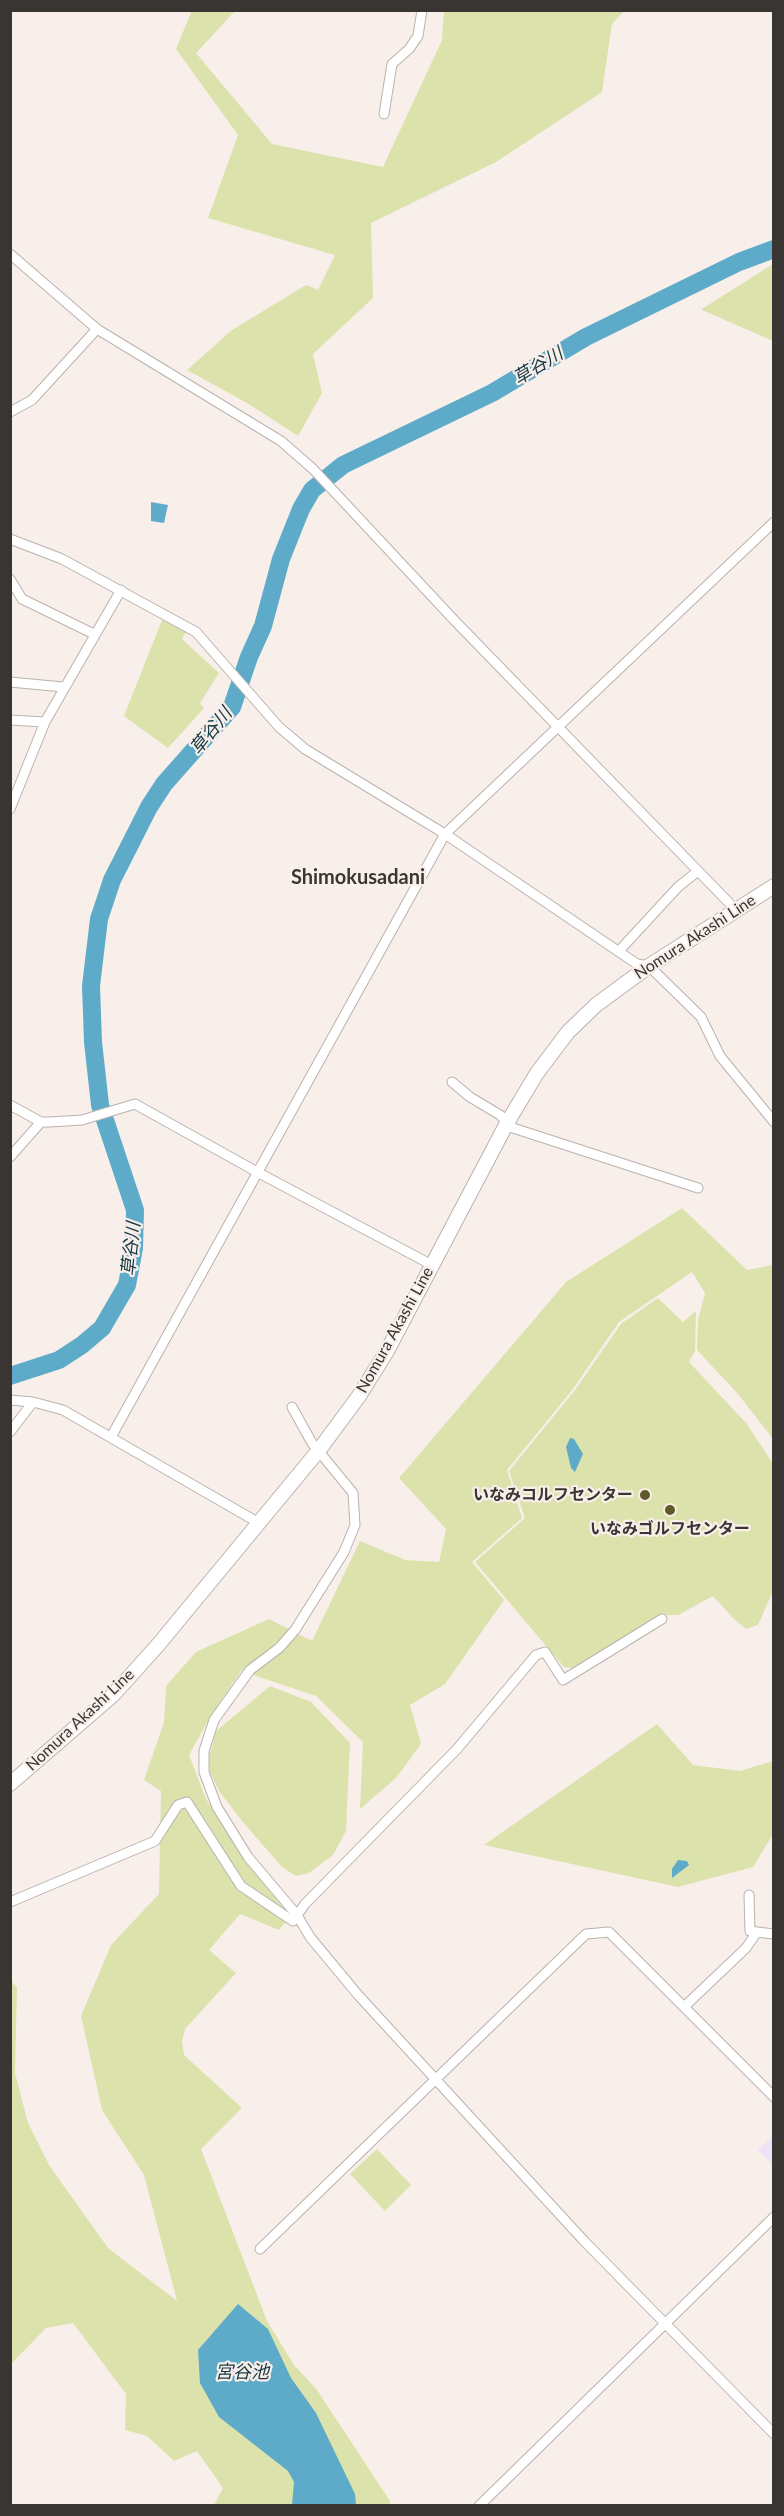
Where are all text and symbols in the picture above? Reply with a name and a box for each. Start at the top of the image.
water label: 草谷川 [509,343,567,389]
water label: 草谷川 [186,703,236,759]
district label: Shimokusadani [291,866,425,890]
street label: Nomura Akashi Line [631,891,759,983]
water label: 草谷川 [117,1221,145,1277]
street label: Nomura Akashi Line [352,1264,438,1396]
place label: いなみコルフセンター [473,1485,633,1505]
marker: いなみコルフセンター [638,1488,652,1502]
marker: いなみゴルフセンター [663,1503,677,1517]
place label: いなみゴルフセンター [590,1519,750,1539]
street label: Nomura Akashi Line [22,1665,138,1775]
water label: 宮谷池 [215,2361,269,2383]

